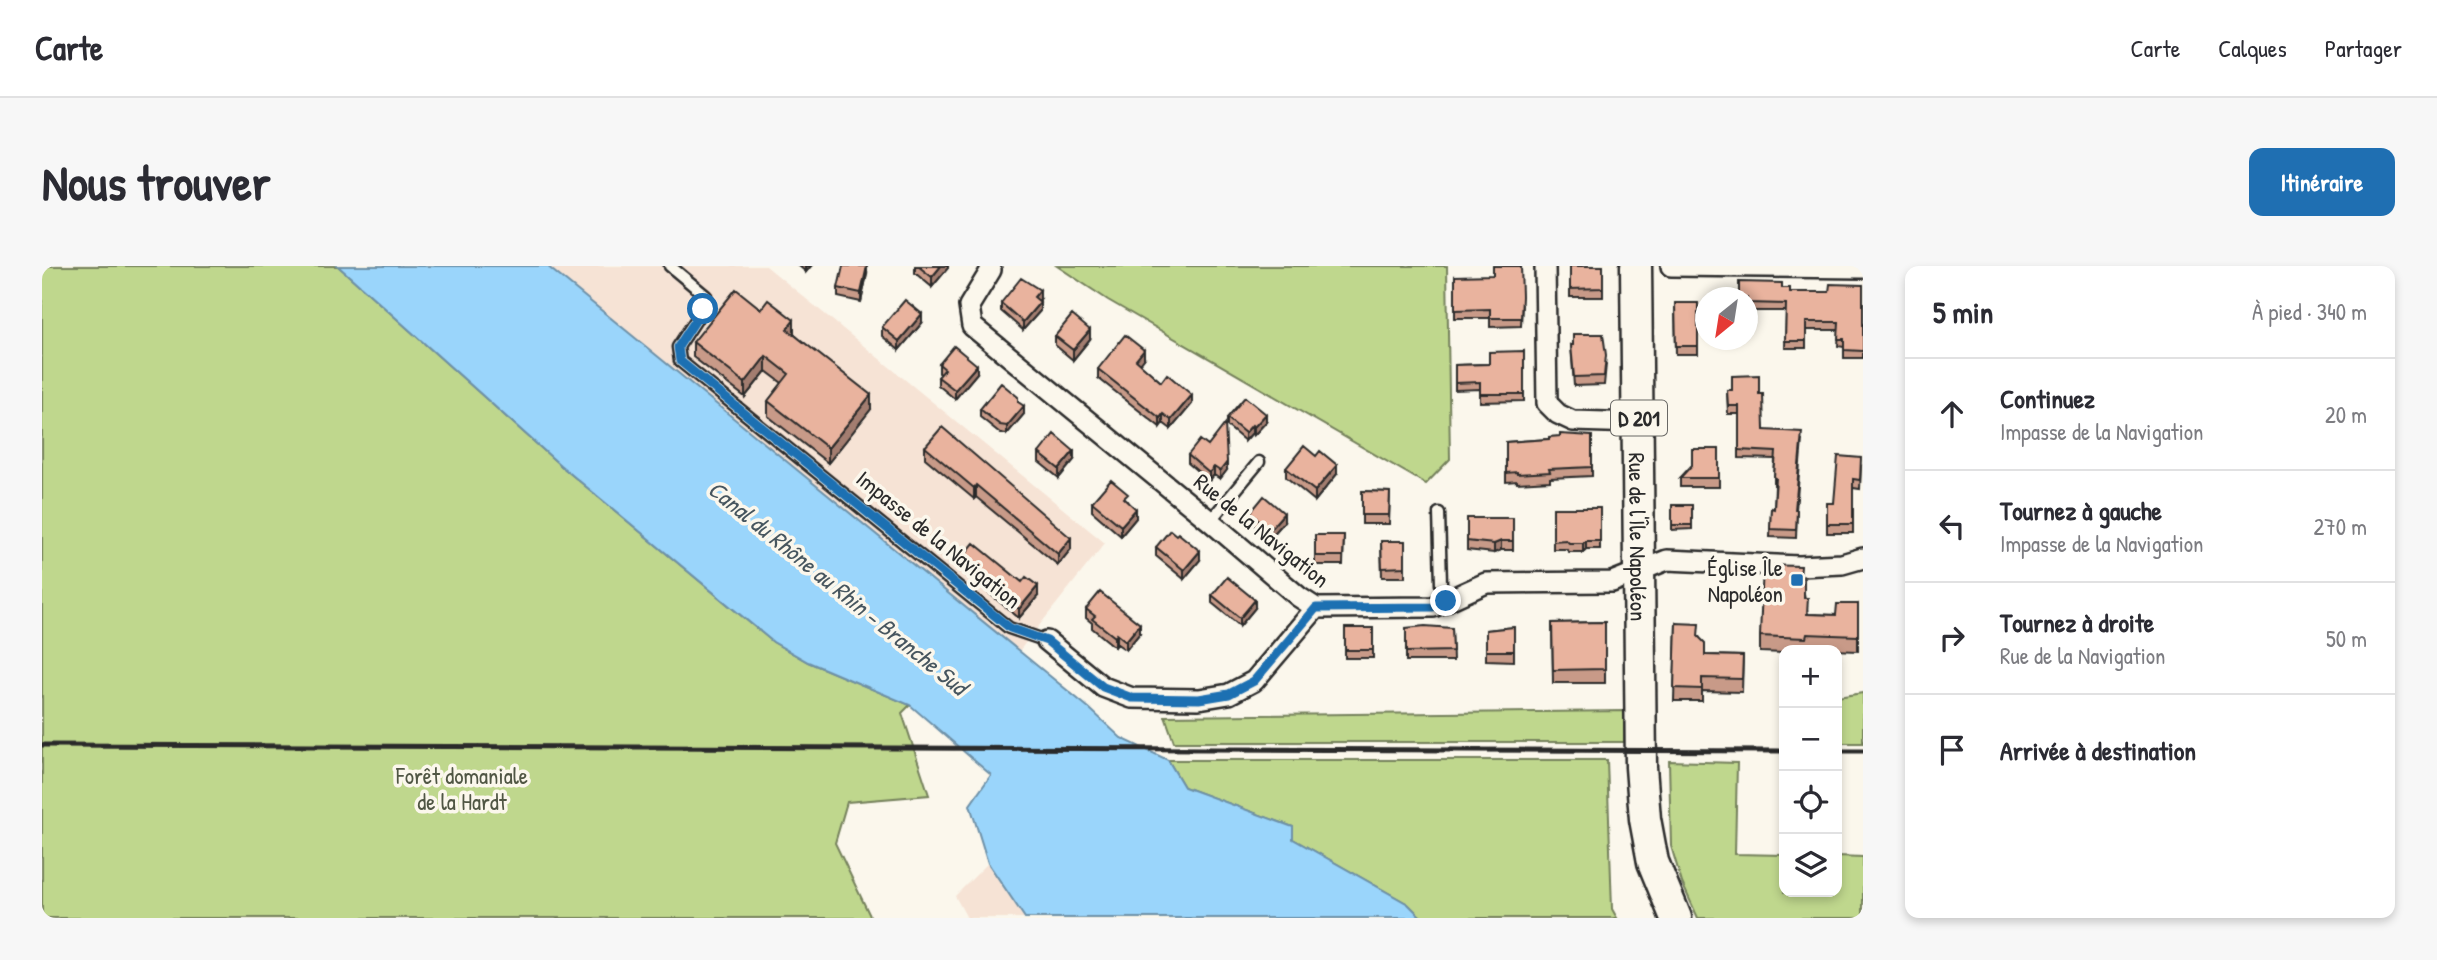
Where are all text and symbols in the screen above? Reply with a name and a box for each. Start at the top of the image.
text: Carte [35,26,103,70]
text: Carte [2131,32,2180,64]
text: Calques [2218,32,2287,64]
text: Partager [2325,32,2402,64]
button: Itinéraire [2249,148,2395,216]
text: Nous trouver [42,149,271,215]
north arrow [1695,287,1758,350]
text: 5 min [1933,292,1993,332]
route start [687,293,718,324]
text: À pied · 340 m [2252,296,2367,327]
text: Continuez [2000,381,2095,416]
icon: ahead [1933,395,1971,433]
text: 20 m [2325,399,2367,430]
road number: D 201 [1611,400,1667,436]
text: Impasse de la Navigation [2000,416,2203,447]
street label: Rue de l'Île Napoléon [1622,452,1655,622]
street label: Impasse de la Navigation [850,463,1028,615]
street label: Rue de la Navigation [1188,466,1336,594]
water label: Canal du Rhône au Rhin - Branche Sud [702,473,977,704]
text: Tournez à gauche [2000,493,2162,528]
icon: left [1933,507,1971,545]
text: 270 m [2314,511,2367,542]
text: Impasse de la Navigation [2000,528,2203,559]
place label: Église Île Napoléon [1707,552,1783,609]
marker: Église Île Napoléon [1789,572,1805,588]
route end [1430,585,1461,616]
text: Tournez à droite [2000,605,2154,640]
icon: right [1933,619,1971,657]
text: 50 m [2326,623,2367,654]
text: Rue de la Navigation [2000,640,2166,671]
map controls [1779,645,1842,897]
button: + [1779,645,1842,708]
button: − [1779,708,1842,771]
icon: arrive [1933,731,1971,769]
text: Arrivée à destination [2000,733,2196,768]
park label: Forêt domaniale de la Hardt [395,760,528,817]
button: locate [1779,771,1842,834]
button: layers [1779,834,1842,897]

